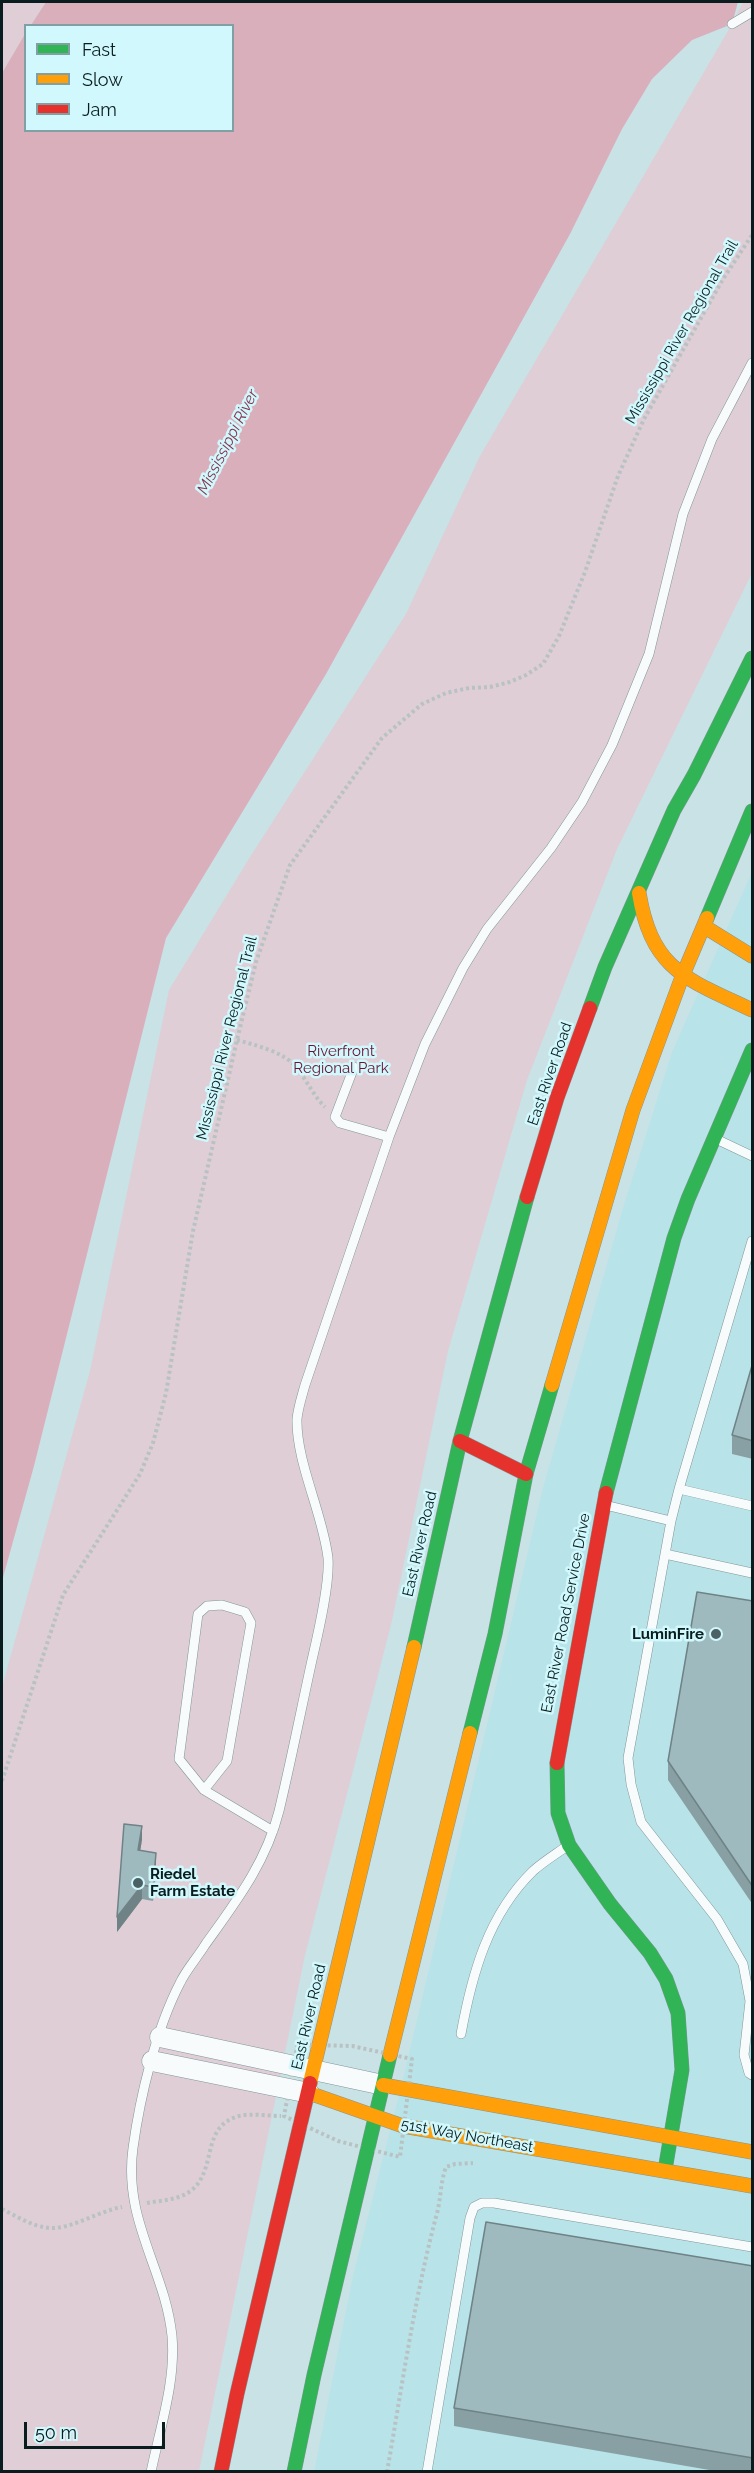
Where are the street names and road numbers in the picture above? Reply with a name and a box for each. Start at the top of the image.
street label: Mississippi River Regional Trail [622,237,742,427]
street label: Mississippi River Regional Trail [193,934,261,1142]
street label: East River Road [524,1020,576,1128]
street label: East River Road [399,1489,441,1599]
street label: East River Road Service Drive [538,1512,594,1714]
street label: East River Road [288,1962,330,2072]
street label: 51st Way Northeast [399,2115,535,2157]

